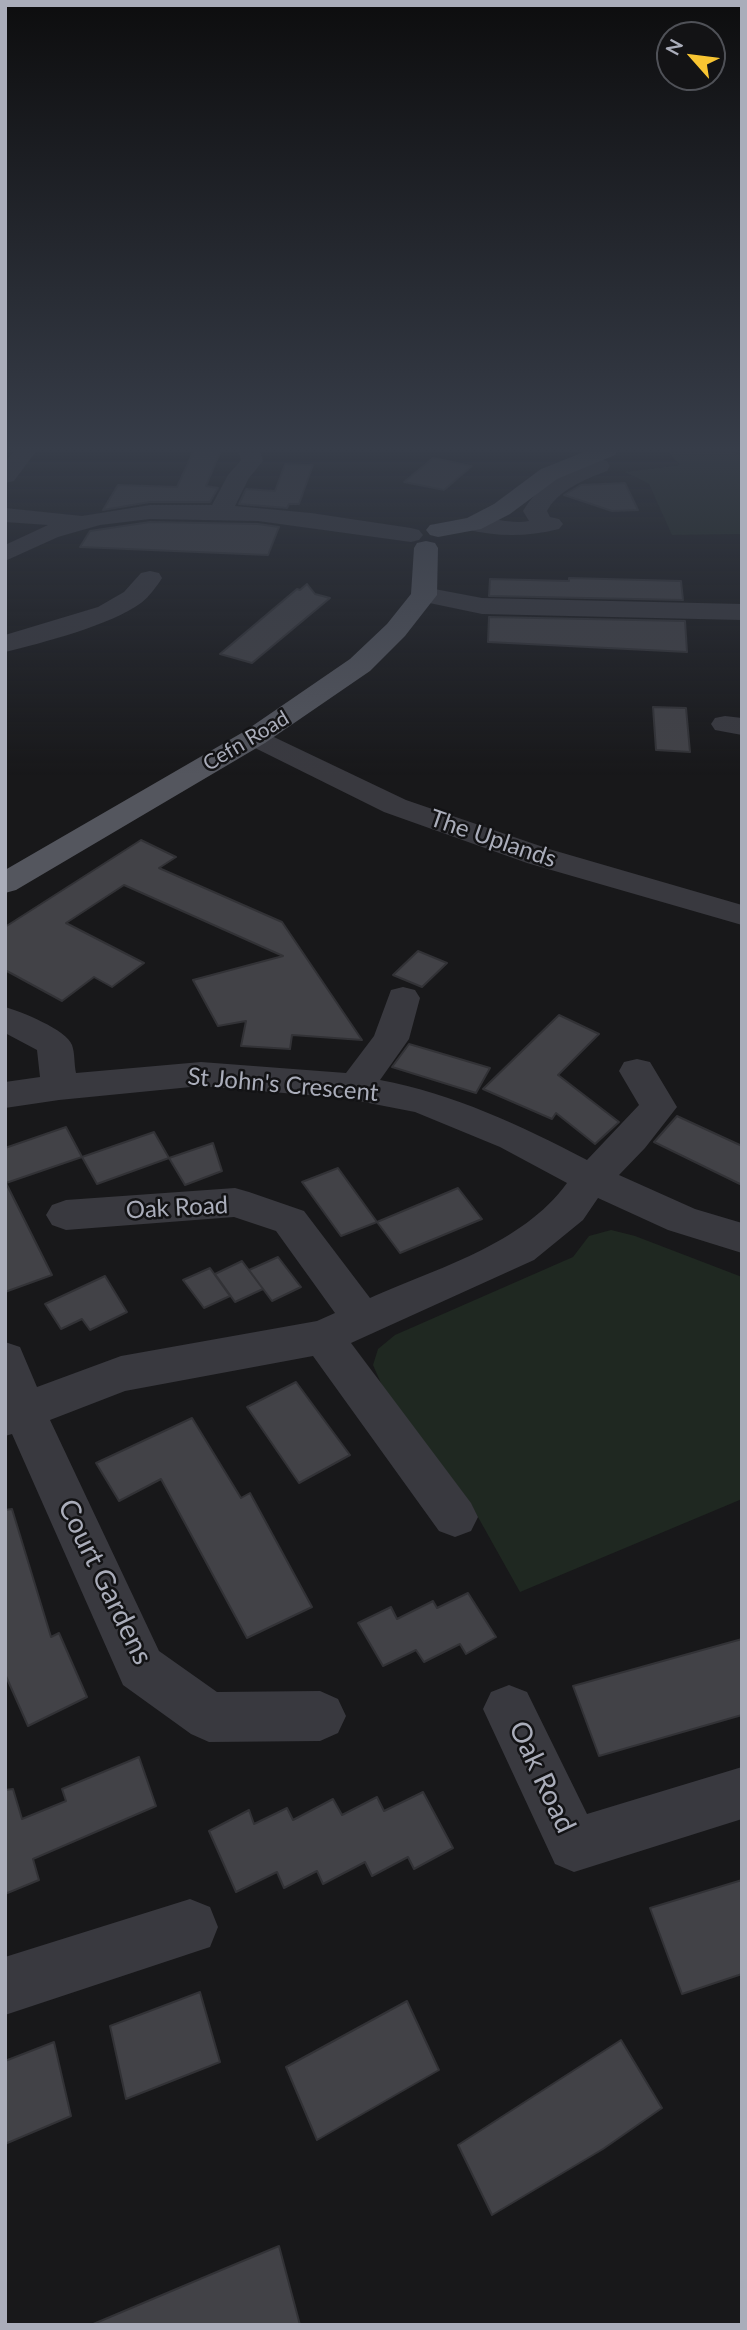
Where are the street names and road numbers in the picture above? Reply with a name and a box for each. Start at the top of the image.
street label: Cefn Road [198,706,294,776]
street label: The Uplands [426,804,560,874]
street label: St John's Crescent [186,1062,380,1108]
street label: Oak Road [125,1191,229,1225]
street label: Court Gardens [51,1494,159,1670]
street label: Oak Road [502,1716,582,1838]

